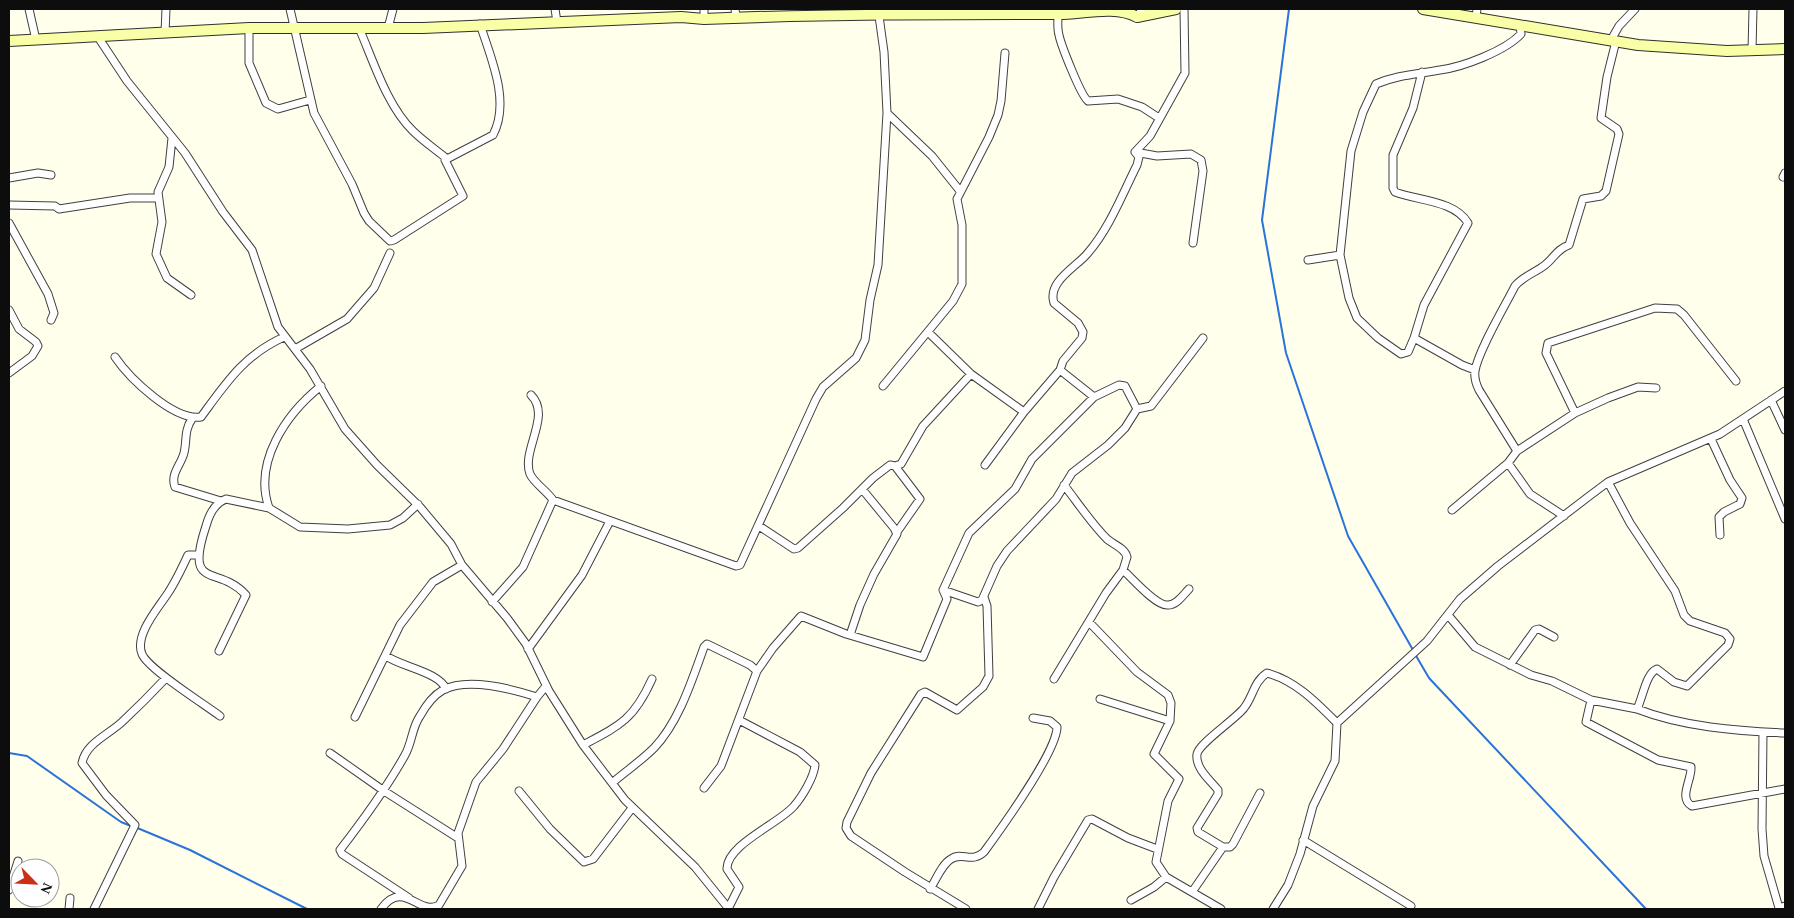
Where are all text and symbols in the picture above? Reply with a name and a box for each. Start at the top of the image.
north arrow [10,858,60,908]
text: N [38,880,55,896]

